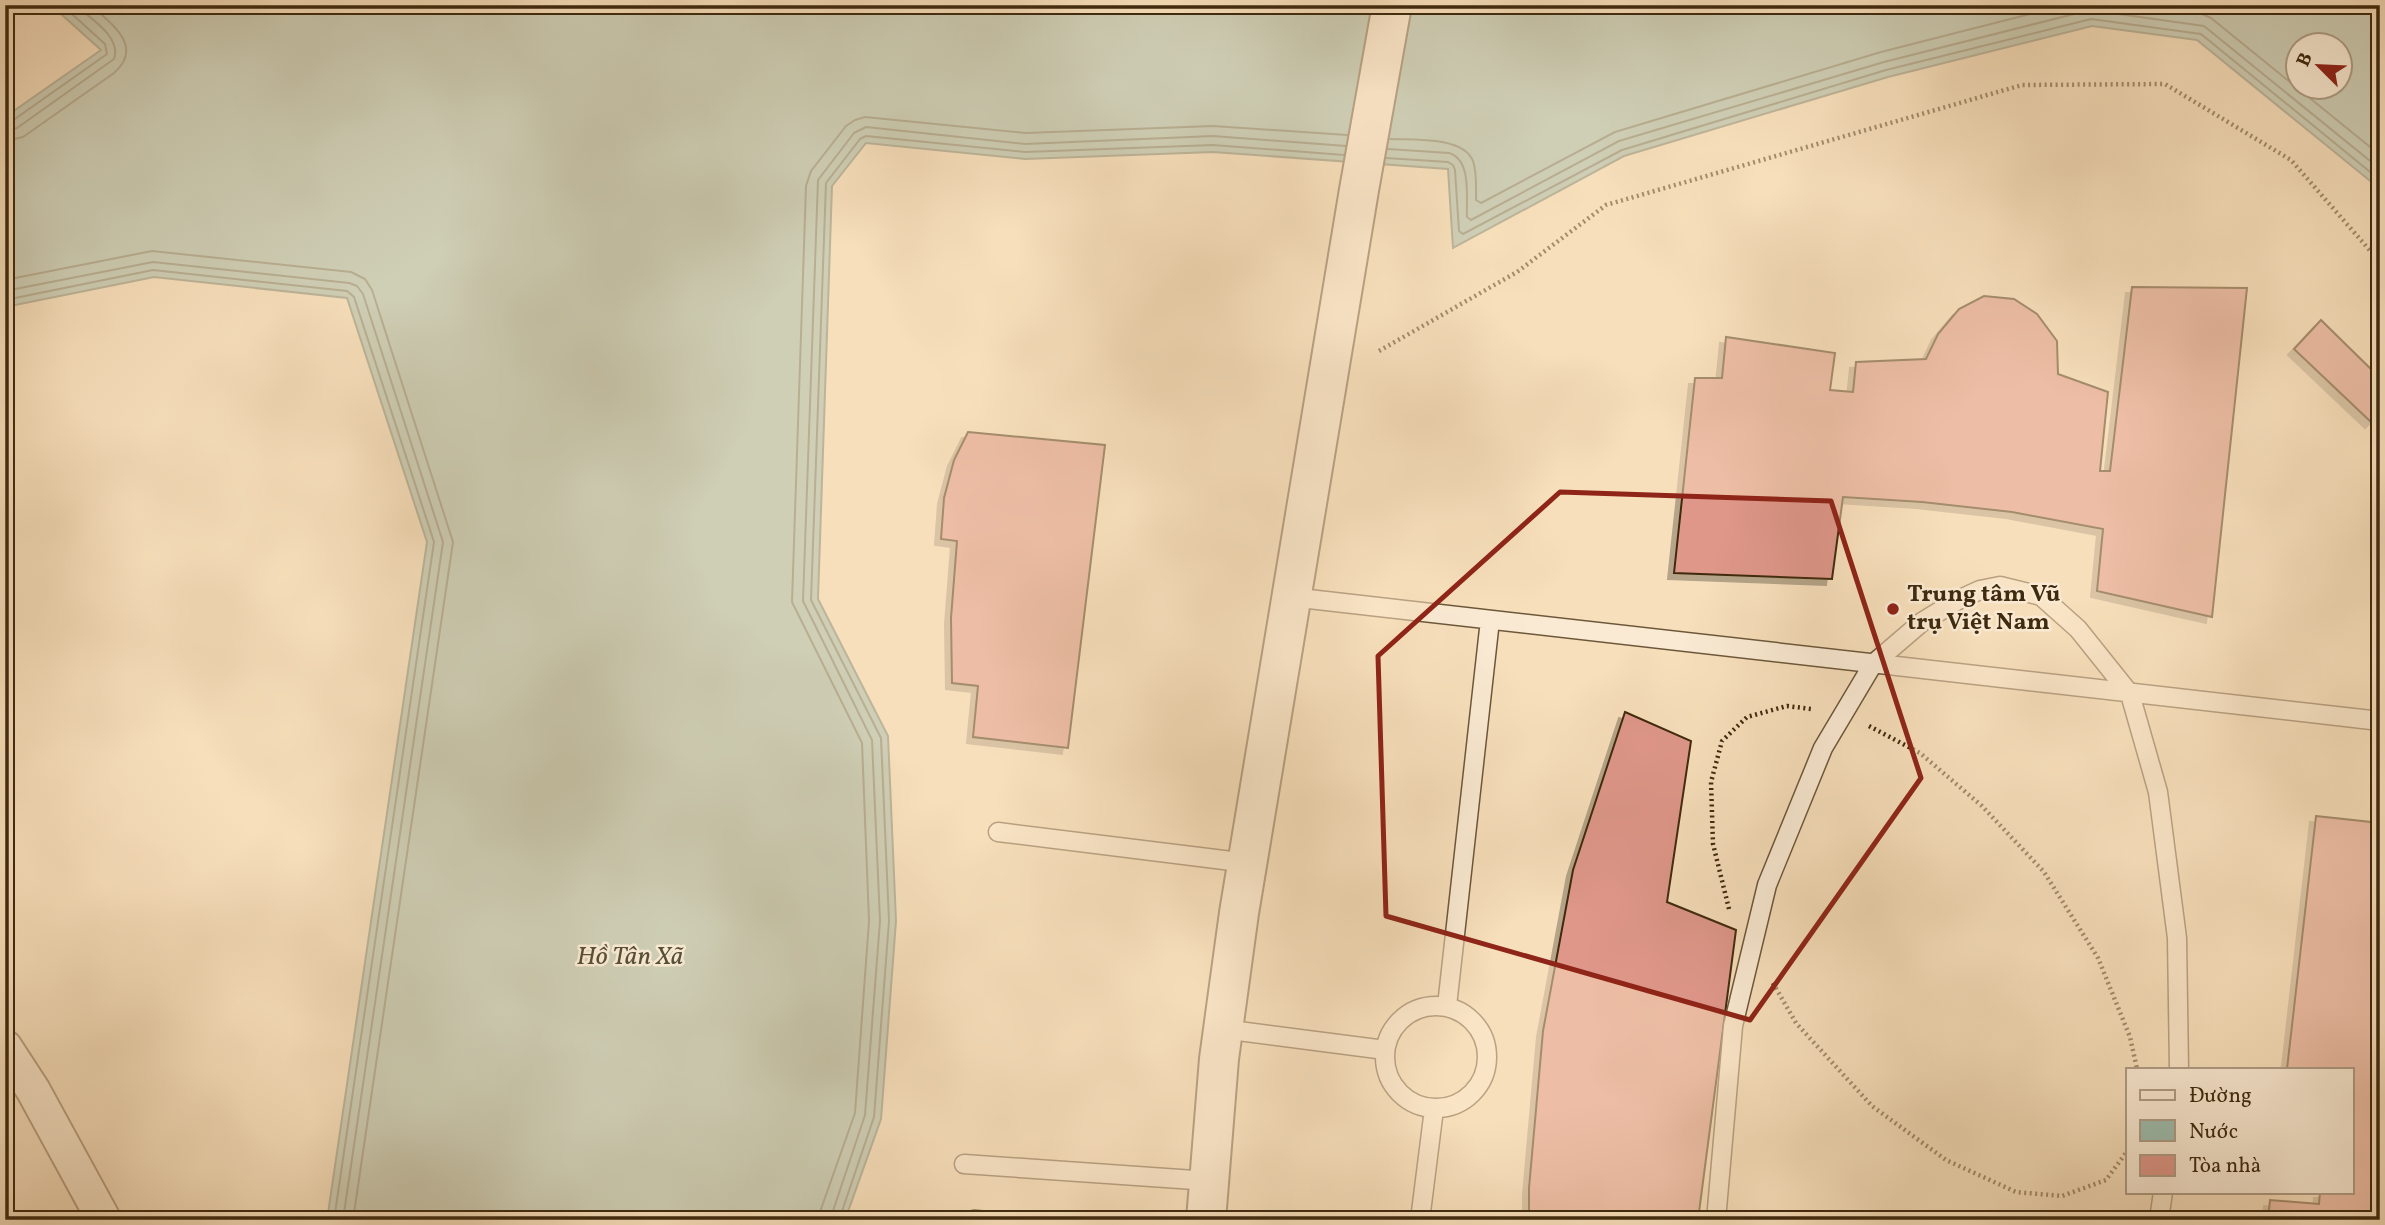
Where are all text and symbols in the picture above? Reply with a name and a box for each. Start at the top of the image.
north arrow [2284,32,2354,102]
text: B [2291,49,2320,71]
place label: Trung tâm Vũ trụ Việt Nam [1907,578,2061,640]
marker: Trung tâm Vũ trụ Việt Nam [1885,601,1901,617]
water label: Hồ Tân Xã [577,939,684,975]
legend [2126,1068,2354,1194]
text: Đường [2189,1082,2252,1111]
text: Nước [2189,1118,2238,1147]
text: Tòa nhà [2189,1152,2261,1181]

